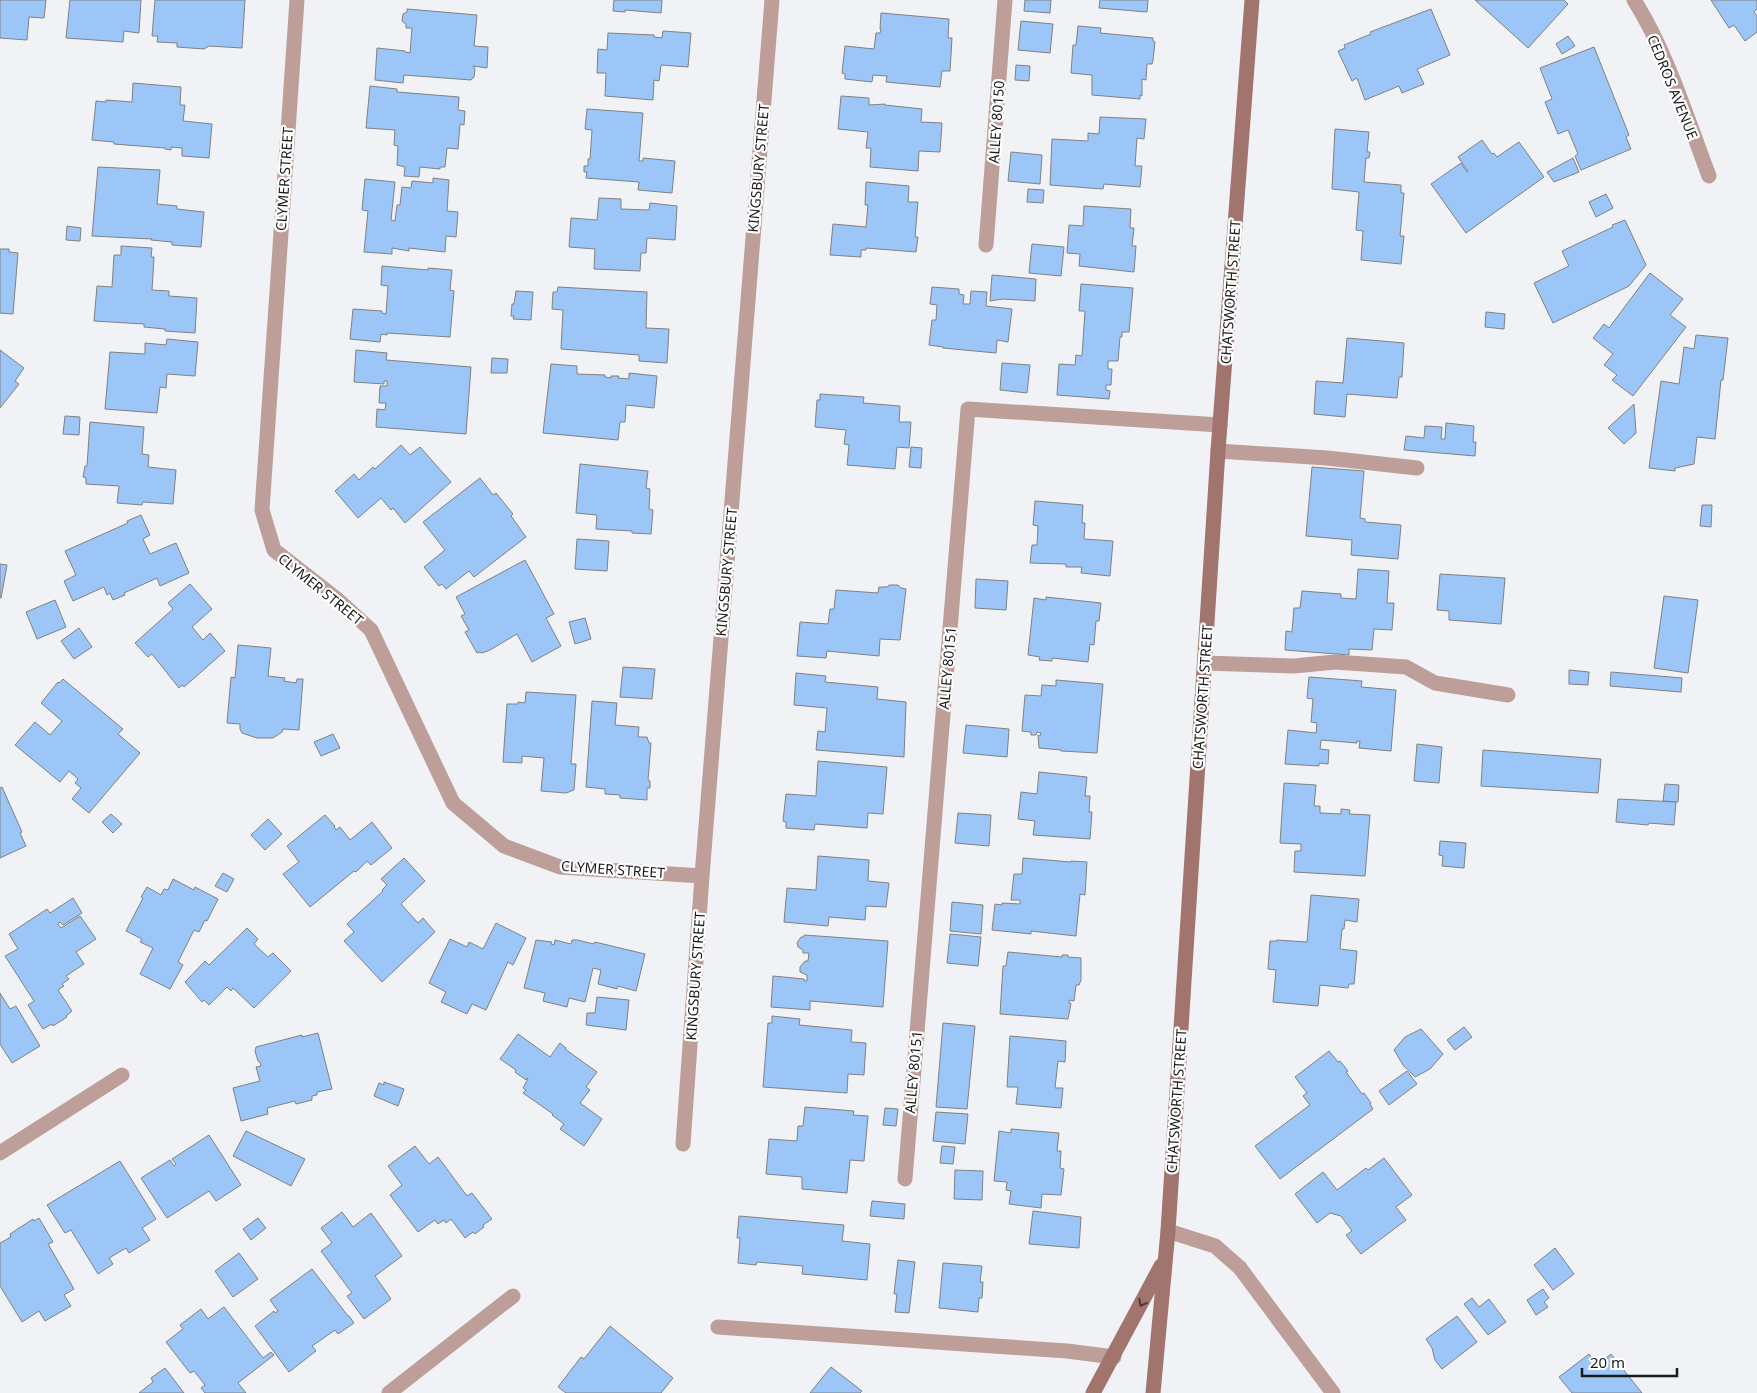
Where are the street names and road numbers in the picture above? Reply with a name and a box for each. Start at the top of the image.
street label: CEDROS AVENUE [1643,32,1703,142]
street label: ALLEY 80150 [984,80,1008,164]
street label: KINGSBURY STREET [743,103,773,233]
street label: CLYMER STREET [271,126,297,232]
street label: CHATSWORTH STREET [1215,219,1245,365]
street label: KINGSBURY STREET [711,507,741,637]
street label: CLYMER STREET [275,549,368,629]
street label: CHATSWORTH STREET [1187,624,1217,770]
street label: ALLEY 80151 [934,626,960,710]
street label: CLYMER STREET [560,856,666,882]
street label: KINGSBURY STREET [681,911,709,1041]
street label: CHATSWORTH STREET [1161,1028,1191,1174]
street label: ALLEY 80151 [900,1030,926,1114]

